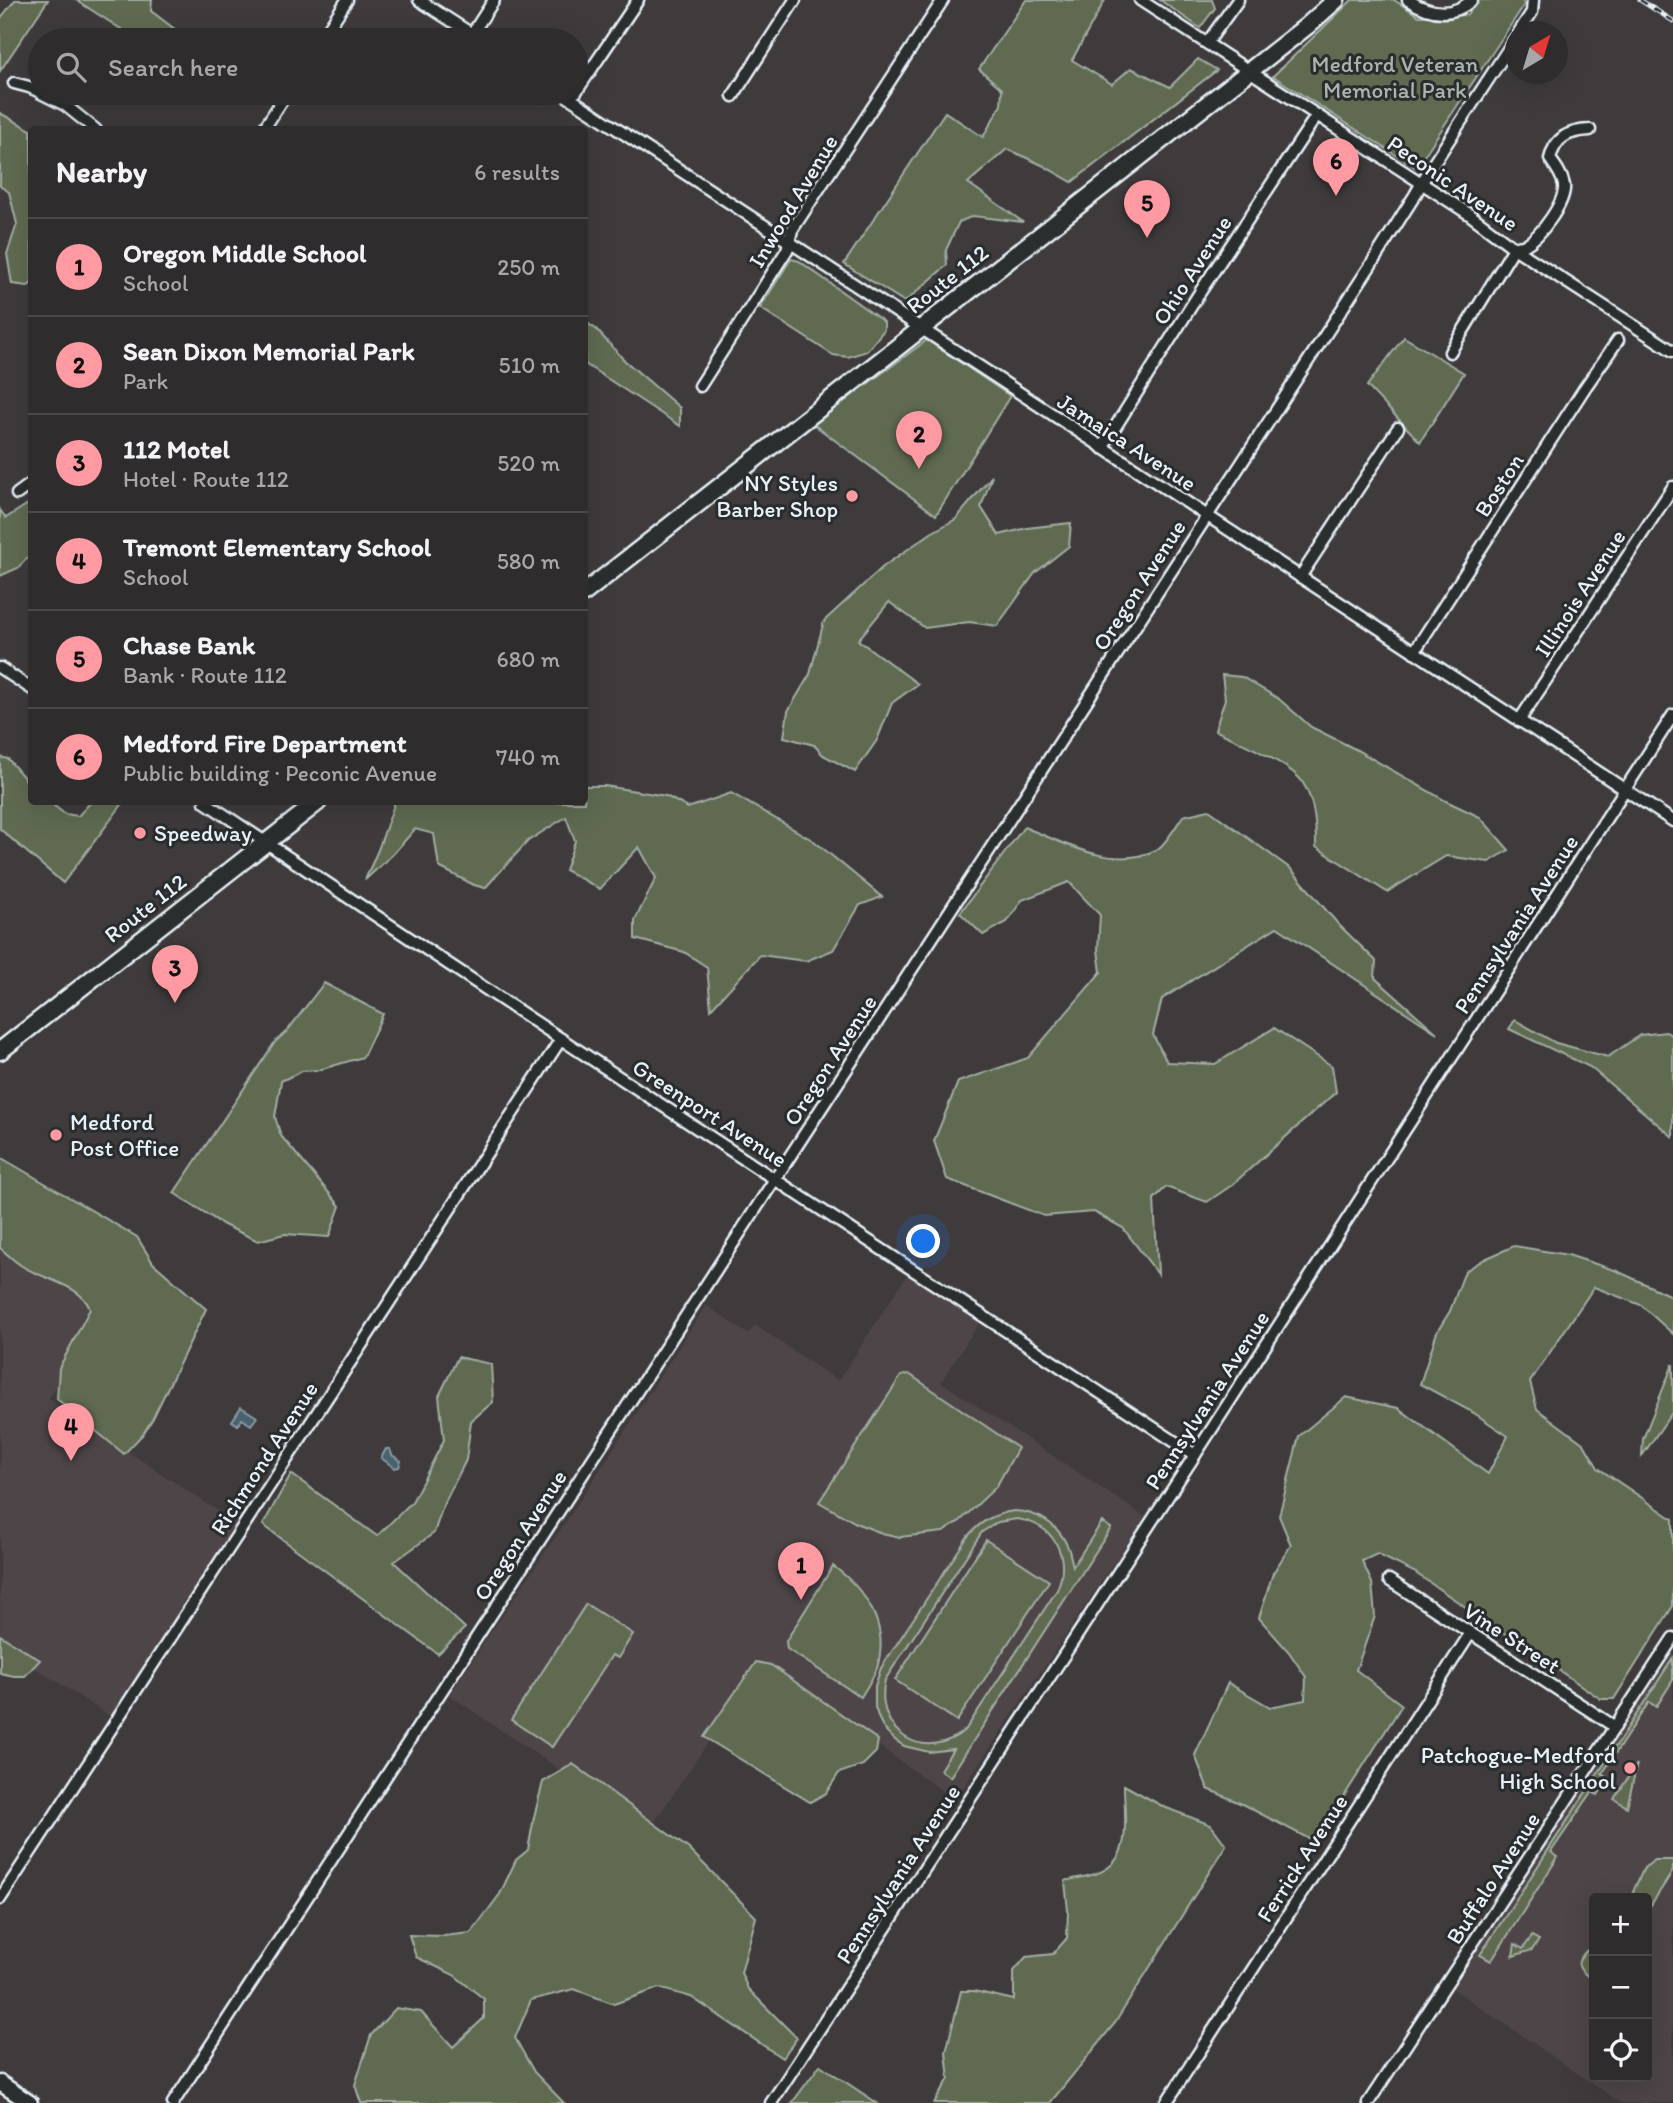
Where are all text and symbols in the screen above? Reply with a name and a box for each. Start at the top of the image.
north arrow [1505,21,1568,84]
search box [28,28,588,105]
icon: search [52,48,90,86]
park label: Medford Veteran Memorial Park [1312,50,1478,104]
text: Search here [108,51,238,83]
street label: Inwood Avenue [742,129,844,273]
street label: Peconic Avenue [1382,129,1524,237]
pin: 6 [1313,138,1359,196]
text: Nearby [56,153,147,190]
text: 6 results [474,158,560,186]
pin: 5 [1124,180,1170,238]
street label: Ohio Avenue [1146,210,1238,330]
text: Oregon Middle School [123,237,366,269]
street label: Route 112 [900,238,994,320]
text: 1 [74,253,84,281]
text: 250 m [497,253,560,281]
text: School [123,269,188,297]
text: Sean Dixon Memorial Park [123,335,415,367]
text: 2 [73,351,85,379]
text: 510 m [499,351,560,379]
text: Park [123,367,168,395]
street label: Jamaica Avenue [1052,387,1202,497]
pin: 2 [896,411,942,469]
text: 112 Motel [123,433,230,465]
street label: Boston [1468,448,1530,522]
text: 3 [73,449,85,477]
text: 520 m [497,449,560,477]
text: Hotel · Route 112 [123,465,289,493]
place label: NY Styles Barber Shop [717,469,838,523]
marker: NY Styles Barber Shop [844,488,860,504]
street label: Oregon Avenue [1086,514,1192,656]
street label: Illinois Avenue [1528,524,1632,662]
text: Tremont Elementary School [123,531,431,563]
text: 4 [72,547,86,575]
text: 580 m [497,547,560,575]
text: School [123,563,188,591]
text: Chase Bank [123,629,255,661]
text: 5 [73,645,85,673]
text: 680 m [497,645,560,673]
text: Bank · Route 112 [123,661,287,689]
text: Medford Fire Department [123,727,407,759]
text: 6 [73,743,85,771]
text: 740 m [496,743,560,771]
text: Public building · Peconic Avenue [123,759,437,787]
place label: Speedway [154,819,252,847]
marker: Speedway [132,825,148,841]
street label: Pennsylvania Avenue [1448,829,1584,1019]
street label: Route 112 [98,867,192,949]
pin: 3 [152,945,198,1003]
street label: Oregon Avenue [777,989,883,1131]
street label: Greenport Avenue [627,1053,793,1173]
place label: Medford Post Office [70,1108,179,1162]
marker: Medford Post Office [48,1127,64,1143]
your location [906,1224,940,1258]
street label: Pennsylvania Avenue [1139,1305,1275,1495]
street label: Richmond Avenue [204,1376,324,1540]
pin: 4 [48,1403,94,1461]
street label: Oregon Avenue [467,1464,573,1606]
pin: 1 [778,1542,824,1600]
street label: Vine Street [1458,1596,1566,1680]
place label: Patchogue-Medford High School [1421,1741,1616,1795]
marker: Patchogue-Medford High School [1622,1760,1638,1776]
street label: Pennsylvania Avenue [830,1779,966,1969]
street label: Ferrick Avenue [1250,1789,1354,1927]
street label: Buffalo Avenue [1440,1807,1546,1949]
map controls [1589,1893,1652,2082]
button: + [1589,1893,1652,1956]
button: − [1589,1956,1652,2019]
button: locate [1589,2019,1652,2082]

